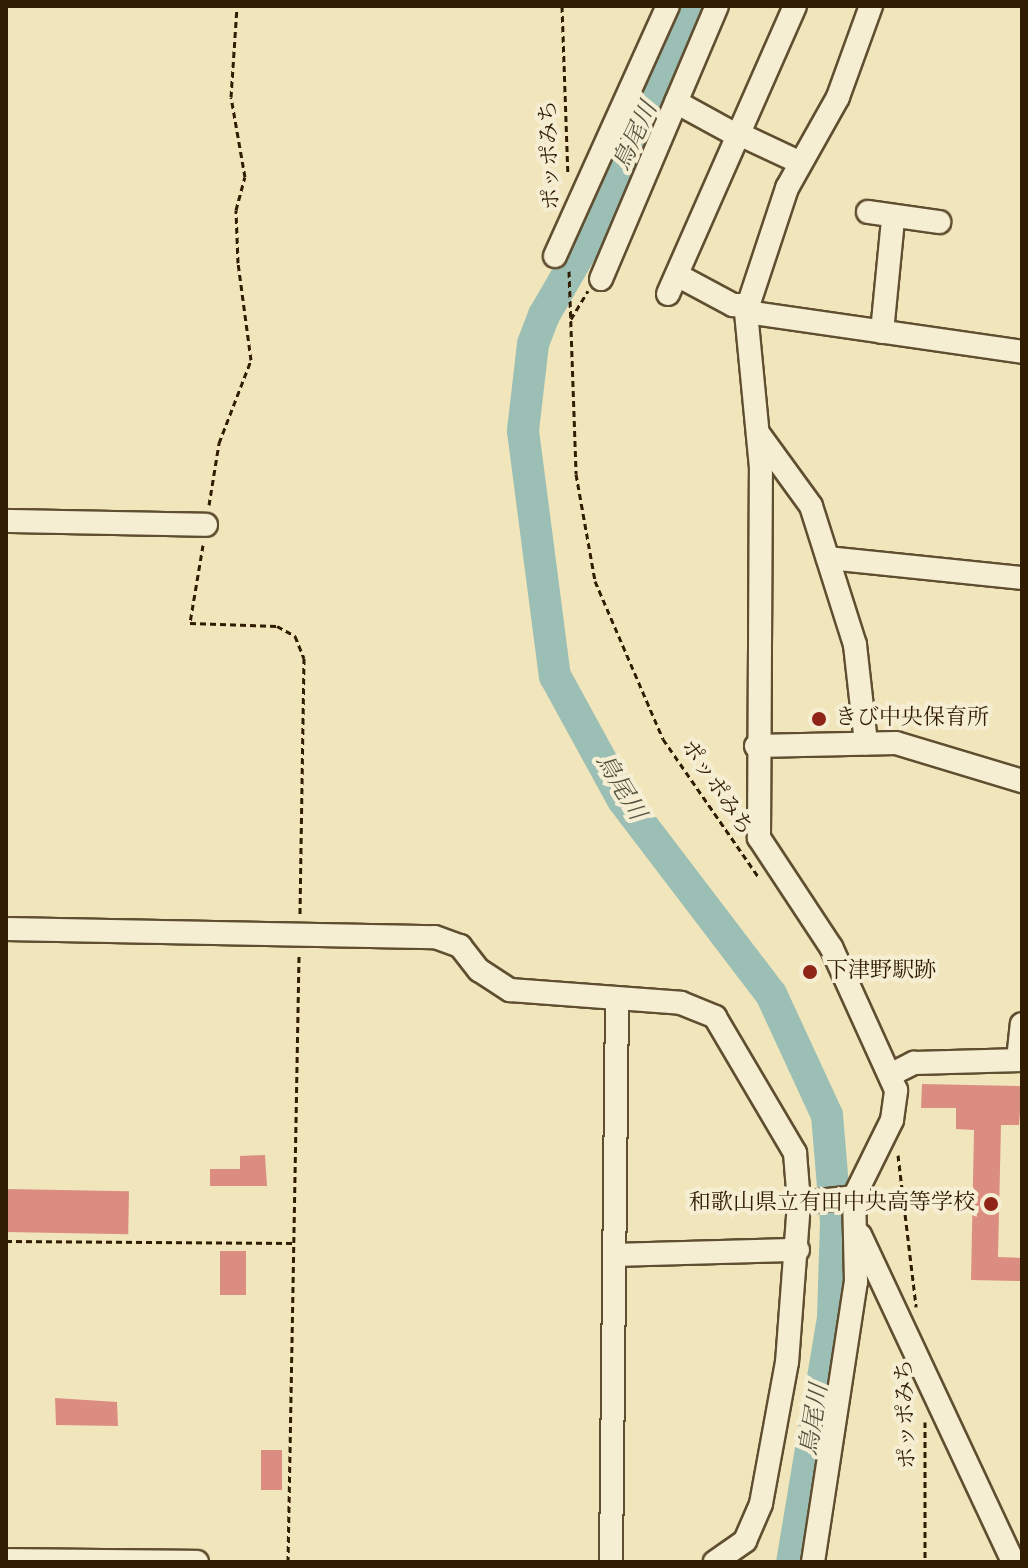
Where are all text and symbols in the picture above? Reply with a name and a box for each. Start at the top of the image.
water label: 鳥尾川 [609,98,665,176]
street label: ポッポみち [536,100,566,210]
place label: きび中央保育所 [835,706,989,732]
marker: きび中央保育所 [810,710,828,728]
street label: ポッポみち [674,735,758,841]
water label: 鳥尾川 [588,750,650,826]
place label: 下津野駅跡 [826,959,936,985]
marker: 下津野駅跡 [801,963,819,981]
place label: 和歌山県立有田中央高等学校 [689,1191,975,1217]
marker: 和歌山県立有田中央高等学校 [982,1195,1000,1213]
street label: ポッポみち [892,1359,922,1469]
water label: 鳥尾川 [796,1382,836,1458]

